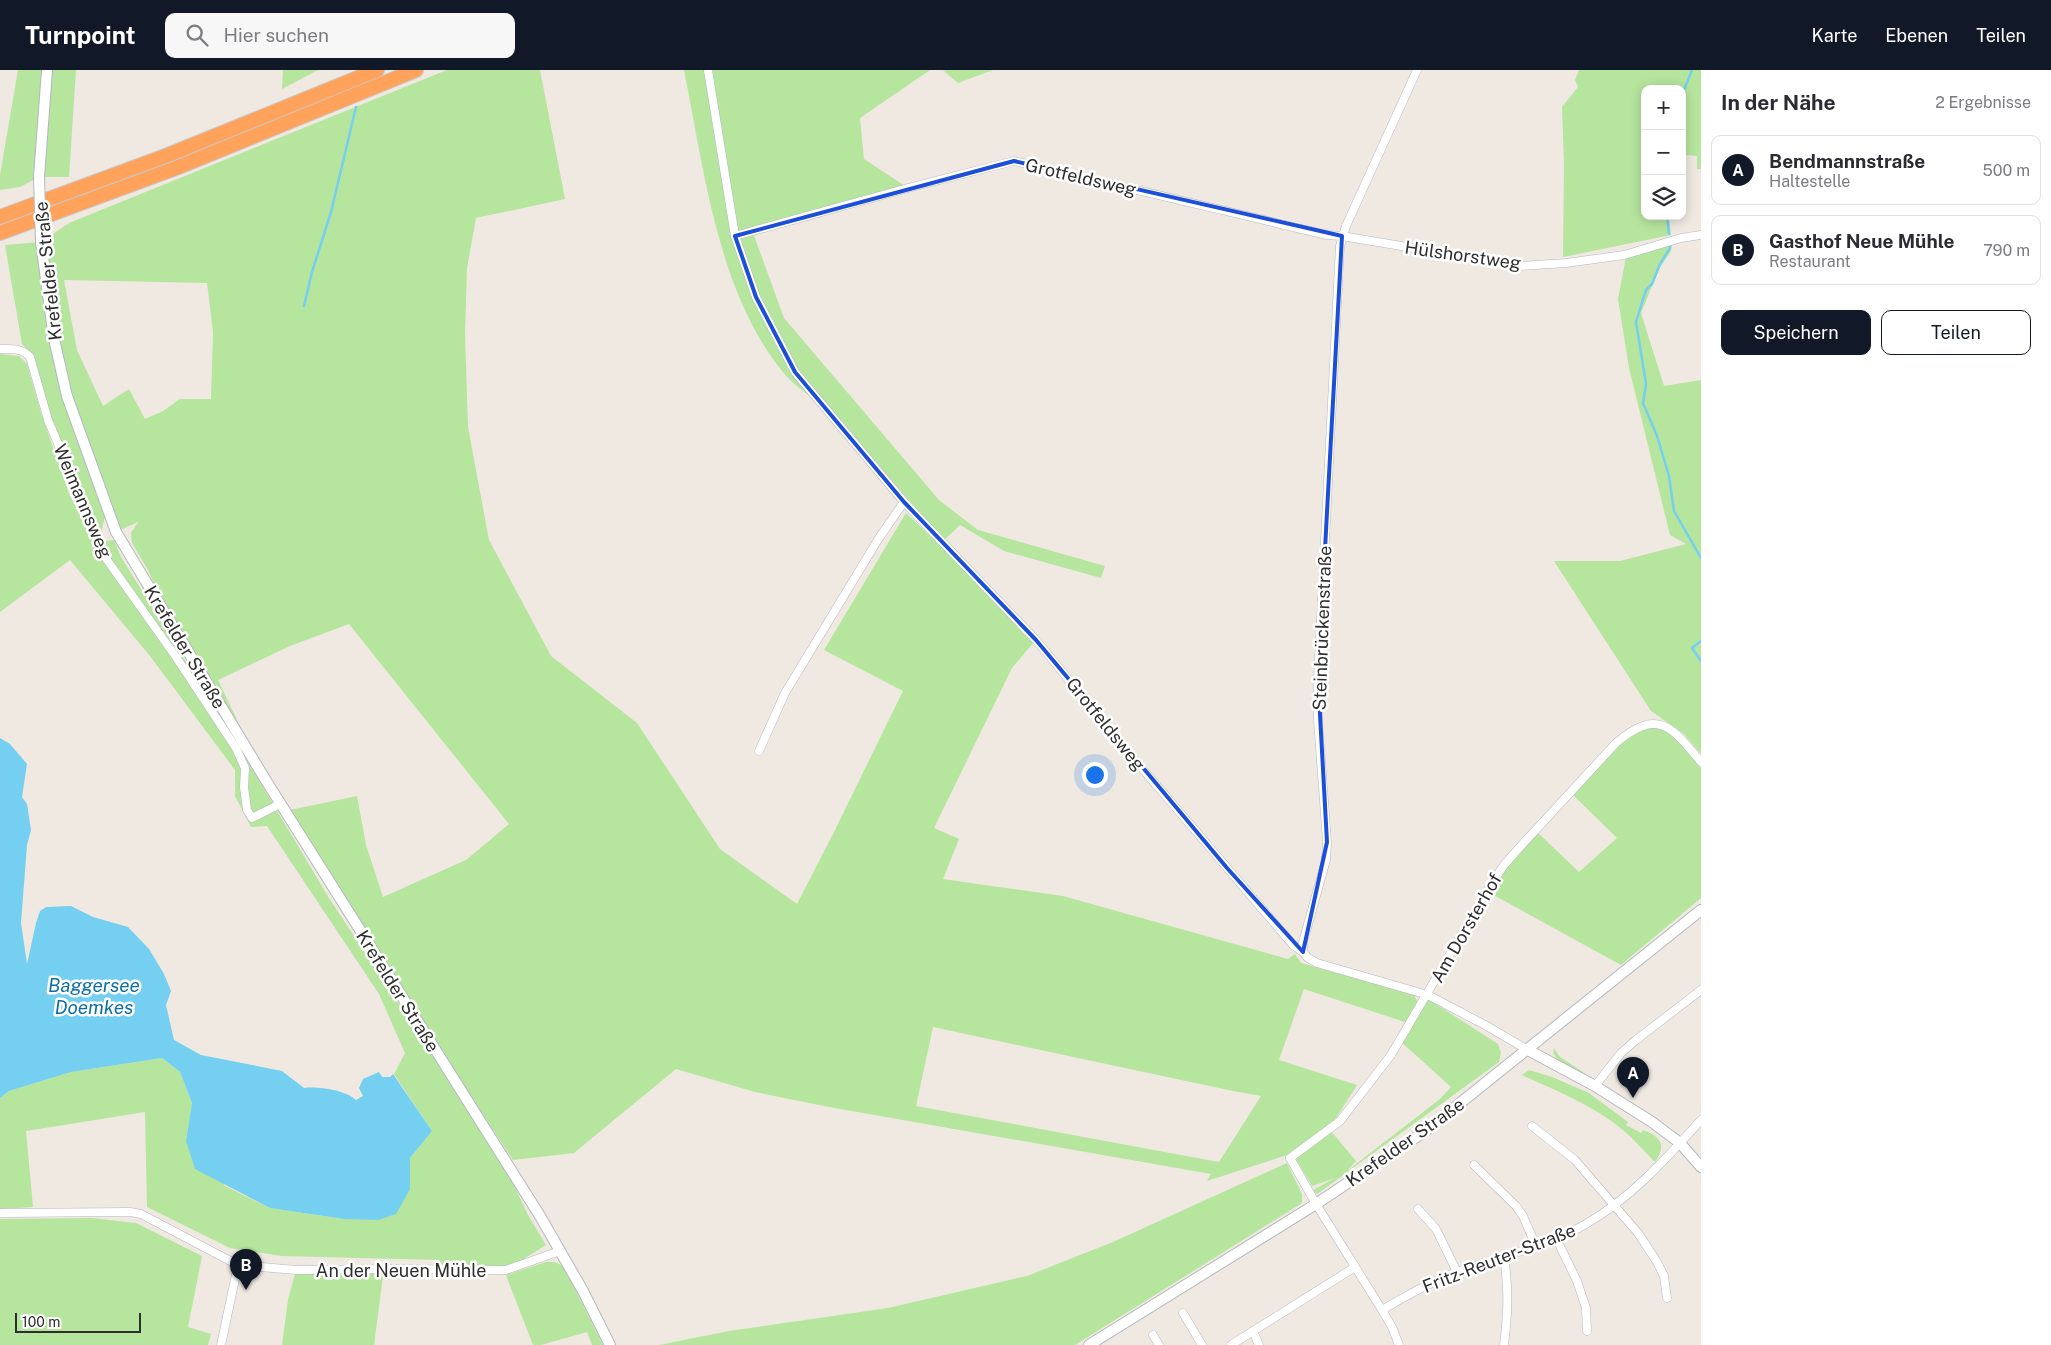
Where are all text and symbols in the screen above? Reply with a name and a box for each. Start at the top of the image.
search box [165,13,515,58]
text: Turnpoint [25,21,135,49]
icon: search [183,21,211,49]
text: Hier suchen [223,24,329,46]
text: Karte [1812,25,1857,46]
text: Ebenen [1885,25,1948,46]
text: Teilen [1976,25,2026,46]
map controls [1641,85,1686,220]
button: + [1641,85,1686,130]
text: In der Nähe [1721,90,1836,115]
text: 2 Ergebnisse [1935,93,2031,112]
button: − [1641,130,1686,175]
text: Bendmannstraße [1769,150,1925,172]
street label: Grotfeldsweg [1023,154,1139,200]
text: A [1732,161,1744,180]
text: 500 m [1983,161,2030,180]
text: Haltestelle [1769,172,1850,191]
button: layers [1641,175,1686,220]
street label: Krefelder Straße [30,200,66,342]
text: Gasthof Neue Mühle [1769,230,1954,252]
street label: Hülshorstweg [1403,236,1523,274]
text: B [1733,241,1743,260]
text: 790 m [1983,241,2030,260]
text: Restaurant [1769,252,1851,271]
button: Speichern [1721,310,1871,355]
button: Teilen [1881,310,2031,355]
street label: Weimannsweg [50,441,116,561]
street label: Steinbrückenstraße [1309,545,1335,711]
street label: Krefelder Straße [140,582,230,712]
street label: Grotfeldsweg [1062,673,1150,775]
your location [1082,762,1108,788]
street label: Am Dorsterhof [1426,870,1506,986]
street label: Krefelder Straße [352,926,444,1056]
water label: Baggersee Doemkes [48,974,140,1018]
pin: A [1617,1057,1649,1098]
street label: Krefelder Straße [1342,1093,1468,1191]
street label: Fritz-Reuter-Straße [1420,1219,1578,1297]
pin: B [230,1249,262,1290]
street label: An der Neuen Mühle [316,1260,486,1281]
scale bar [15,1310,141,1333]
text: 100 m [22,1314,60,1330]

